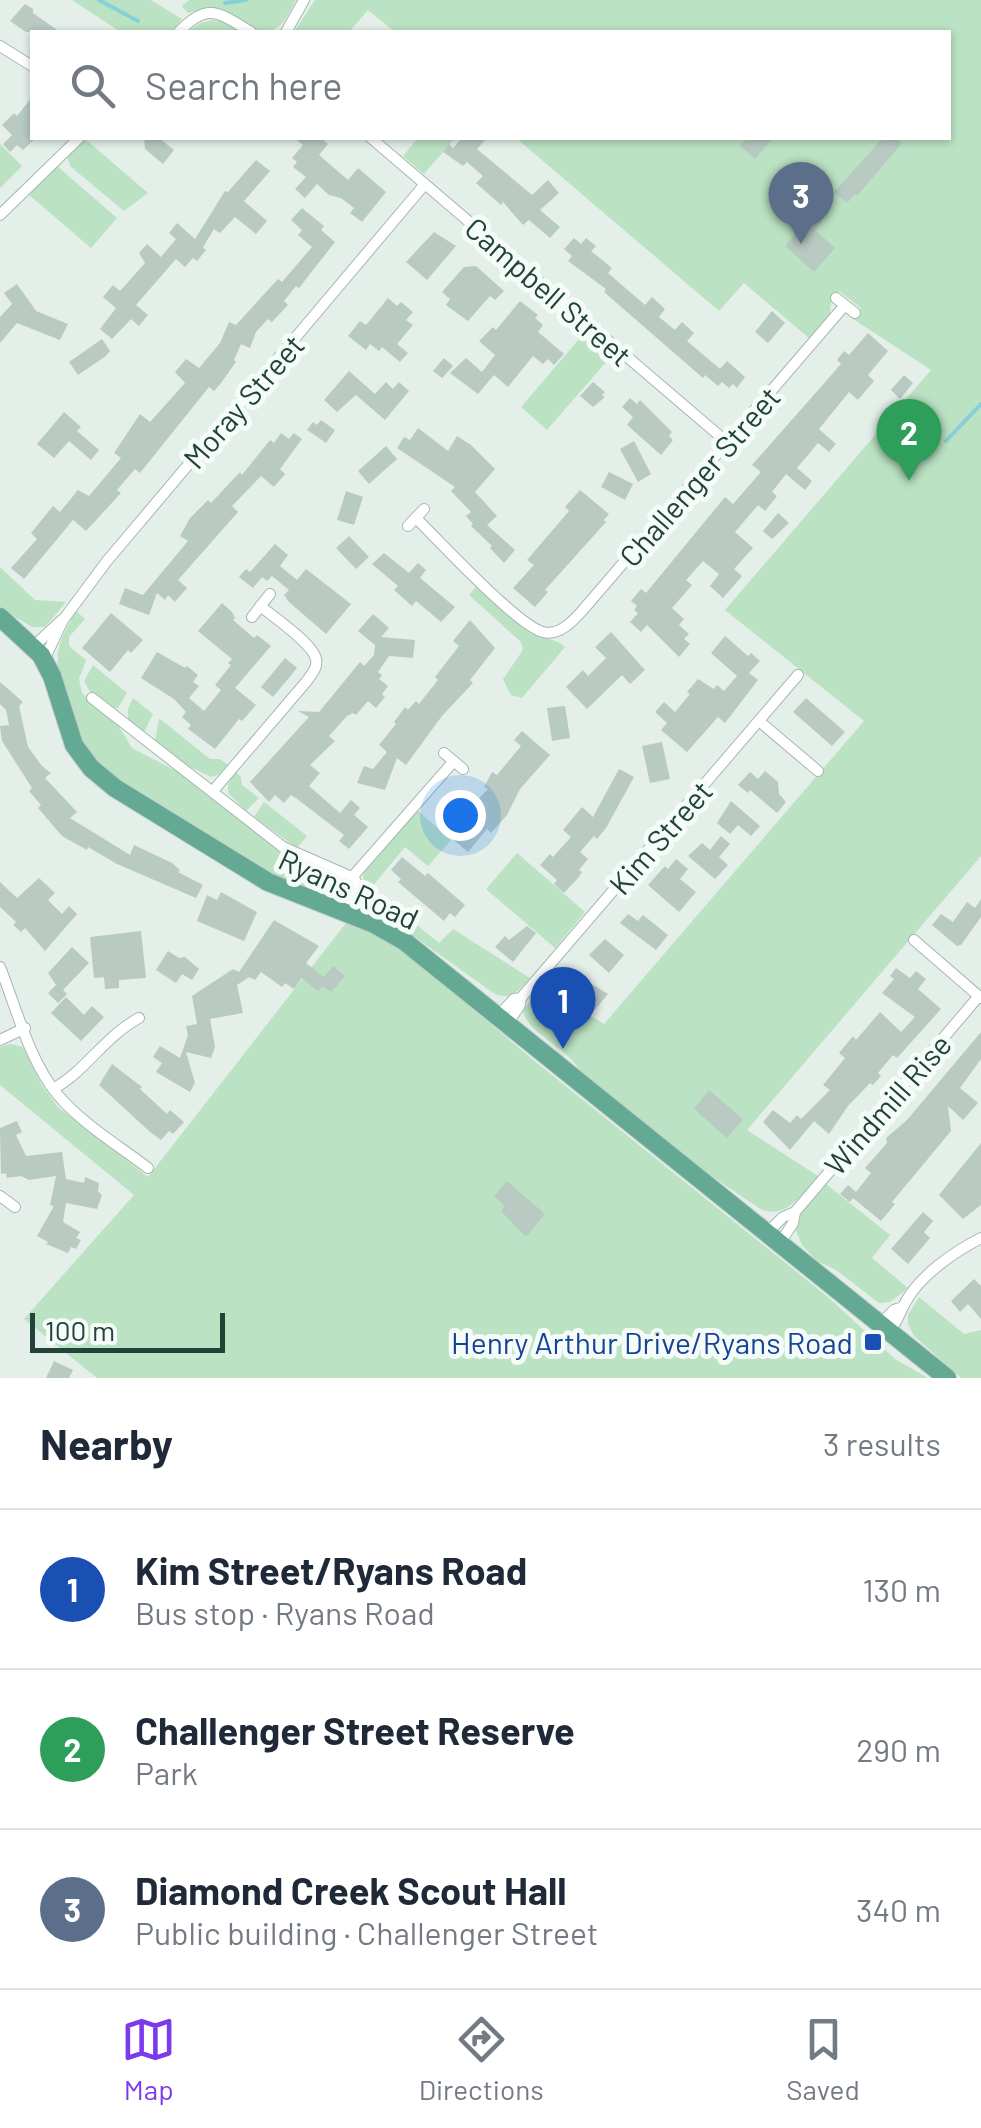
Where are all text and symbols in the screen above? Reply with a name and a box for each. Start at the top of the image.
search box [30,30,951,140]
icon: search [65,58,120,113]
text: Search here [145,62,343,108]
pin: 3 [768,162,834,244]
street label: Campbell Street [459,209,639,373]
street label: Moray Street [175,327,311,475]
street label: Challenger Street [611,379,787,573]
pin: 2 [876,398,942,481]
street label: Kim Street [601,773,719,901]
your location [435,790,486,841]
street label: Ryans Road [273,840,425,936]
pin: 1 [530,966,596,1049]
street label: Windmill Rise [816,1026,958,1182]
scale bar [30,1308,225,1352]
text: 100 m [45,1313,115,1347]
place label: Henry Arthur Drive/Ryans Road [451,1324,853,1360]
marker: Henry Arthur Drive/Ryans Road [862,1331,884,1353]
text: Nearby [40,1418,173,1468]
text: 3 results [823,1424,941,1462]
text: Kim Street/Ryans Road [135,1547,527,1593]
text: 1 [67,1570,78,1608]
text: 130 m [862,1570,941,1608]
text: Bus stop · Ryans Road [135,1593,435,1631]
text: Challenger Street Reserve [135,1707,575,1753]
text: 2 [64,1730,81,1768]
text: 290 m [856,1730,941,1768]
text: Park [135,1753,198,1791]
text: Diamond Creek Scout Hall [135,1867,567,1913]
text: 3 [64,1890,81,1928]
text: 340 m [856,1890,941,1928]
text: Public building · Challenger Street [135,1913,598,1951]
tab: Map [121,2012,176,2106]
tab: Directions [419,2012,544,2106]
tab: Saved [786,2012,860,2106]

